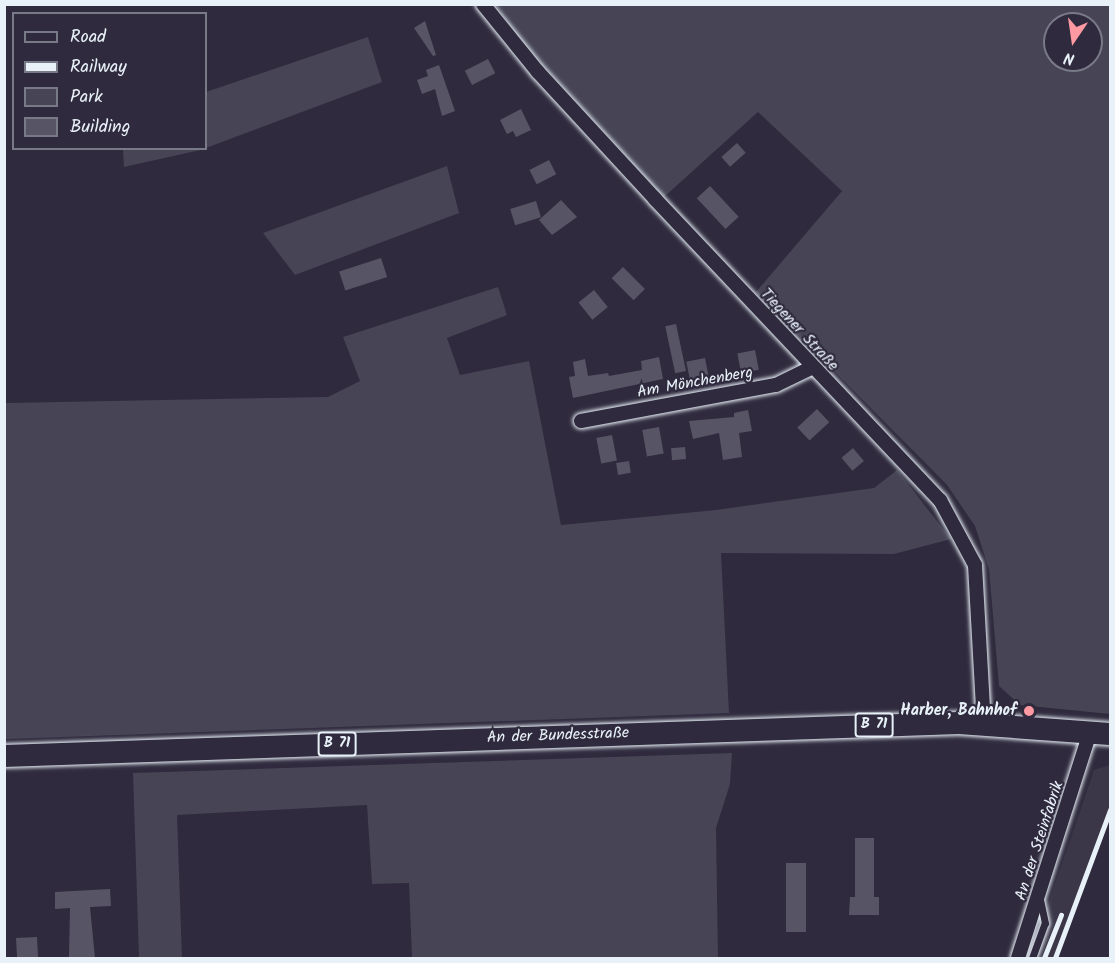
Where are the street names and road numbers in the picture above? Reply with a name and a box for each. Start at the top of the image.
street label: Tiegener Straße [756,285,842,375]
street label: Am Mönchenberg [636,363,754,403]
road number: B 71 [854,713,894,737]
street label: An der Bundesstraße [487,724,629,748]
road number: B 71 [318,732,356,756]
street label: An der Steinfabrik [1012,779,1068,903]

